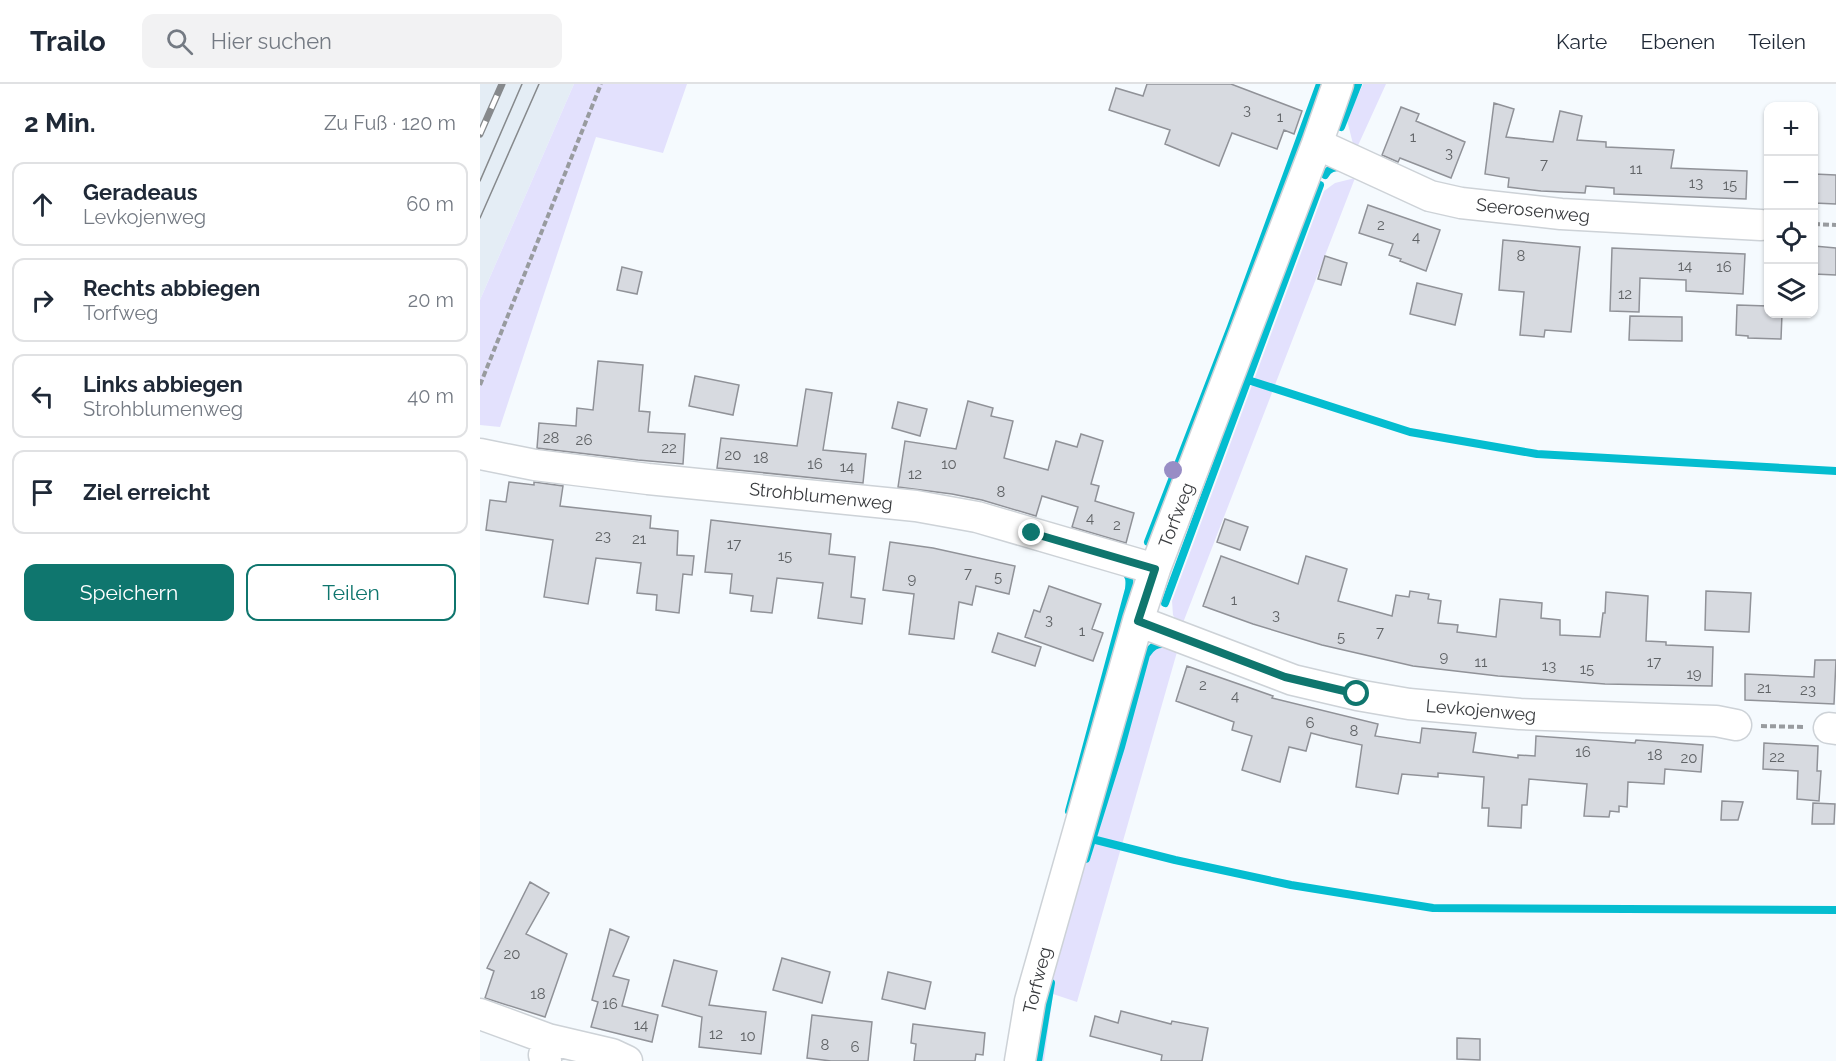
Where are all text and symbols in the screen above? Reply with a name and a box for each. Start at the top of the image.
search box [142,14,562,68]
text: Trailo [30,25,106,58]
icon: search [163,25,196,58]
text: Hier suchen [211,28,332,54]
text: Karte [1556,29,1607,54]
text: Ebenen [1640,29,1715,54]
text: Teilen [1748,29,1806,54]
house number: 3 [1243,101,1251,119]
map controls [1764,102,1818,318]
button: + [1764,102,1818,156]
text: 2 Min. [24,108,96,138]
house number: 1 [1277,108,1284,126]
text: Zu Fuß · 120 m [324,111,456,135]
house number: 1 [1410,128,1417,146]
house number: 3 [1445,144,1453,162]
house number: 7 [1540,155,1548,173]
button: − [1764,156,1818,210]
house number: 11 [1630,160,1643,178]
house number: 13 [1689,174,1703,192]
house number: 15 [1723,176,1737,194]
text: Geradeaus [83,179,198,205]
icon: ahead [26,188,59,221]
text: 60 m [406,192,454,216]
street label: Seerosenweg [1475,194,1591,226]
text: Levkojenweg [83,205,206,229]
button: locate [1764,210,1818,264]
house number: 2 [1377,216,1385,234]
house number: 4 [1412,228,1420,246]
house number: 8 [1517,247,1526,265]
house number: 14 [1678,257,1692,275]
house number: 16 [1716,258,1732,276]
button: layers [1764,264,1818,318]
text: Rechts abbiegen [83,275,260,301]
icon: right [26,284,59,317]
house number: 12 [1618,285,1632,303]
text: 20 m [408,288,454,312]
text: Torfweg [83,301,158,325]
text: Links abbiegen [83,371,243,397]
icon: left [26,380,59,413]
text: 40 m [407,384,454,408]
text: Strohblumenweg [83,397,243,421]
house number: 28 [543,429,559,447]
house number: 26 [576,431,592,449]
house number: 22 [661,439,677,457]
house number: 20 [725,446,742,464]
house number: 18 [753,449,769,467]
house number: 16 [807,455,823,473]
house number: 10 [941,455,957,473]
house number: 14 [840,458,854,476]
house number: 12 [908,465,922,483]
icon: arrive [26,476,59,509]
street label: Strohblumenweg [748,478,894,514]
text: Ziel erreicht [83,479,210,505]
street label: Torfweg [1154,480,1198,550]
house number: 8 [997,483,1006,501]
house number: 4 [1086,509,1094,527]
house number: 2 [1113,516,1121,534]
route end [1018,519,1044,545]
house number: 23 [595,527,611,545]
house number: 21 [632,530,647,548]
house number: 17 [727,535,741,553]
house number: 15 [778,547,792,565]
button: Speichern [24,564,234,621]
button: Teilen [246,564,456,621]
house number: 7 [964,564,972,582]
house number: 5 [994,568,1002,586]
house number: 9 [908,570,917,588]
house number: 1 [1231,591,1238,609]
house number: 3 [1272,606,1280,624]
house number: 3 [1045,611,1053,629]
house number: 1 [1079,622,1086,640]
house number: 7 [1376,623,1384,641]
house number: 5 [1337,628,1345,646]
house number: 9 [1440,648,1449,666]
house number: 11 [1475,653,1488,671]
house number: 17 [1647,653,1661,671]
house number: 13 [1542,657,1556,675]
house number: 15 [1580,660,1594,678]
house number: 19 [1686,665,1702,683]
house number: 2 [1199,676,1207,694]
house number: 21 [1757,679,1772,697]
route start [1343,680,1369,706]
house number: 23 [1800,681,1816,699]
house number: 4 [1231,687,1239,705]
street label: Levkojenweg [1425,695,1537,725]
house number: 6 [1305,714,1315,732]
house number: 8 [1350,722,1359,740]
house number: 16 [1575,743,1591,761]
house number: 18 [1647,746,1663,764]
house number: 22 [1769,748,1785,766]
house number: 20 [1681,749,1698,767]
house number: 20 [504,945,521,963]
street label: Torfweg [1019,945,1055,1015]
house number: 18 [530,985,546,1003]
house number: 16 [602,995,618,1013]
house number: 14 [634,1016,648,1034]
house number: 12 [709,1025,723,1043]
house number: 10 [740,1027,756,1045]
house number: 8 [821,1036,830,1054]
house number: 6 [850,1038,860,1056]

